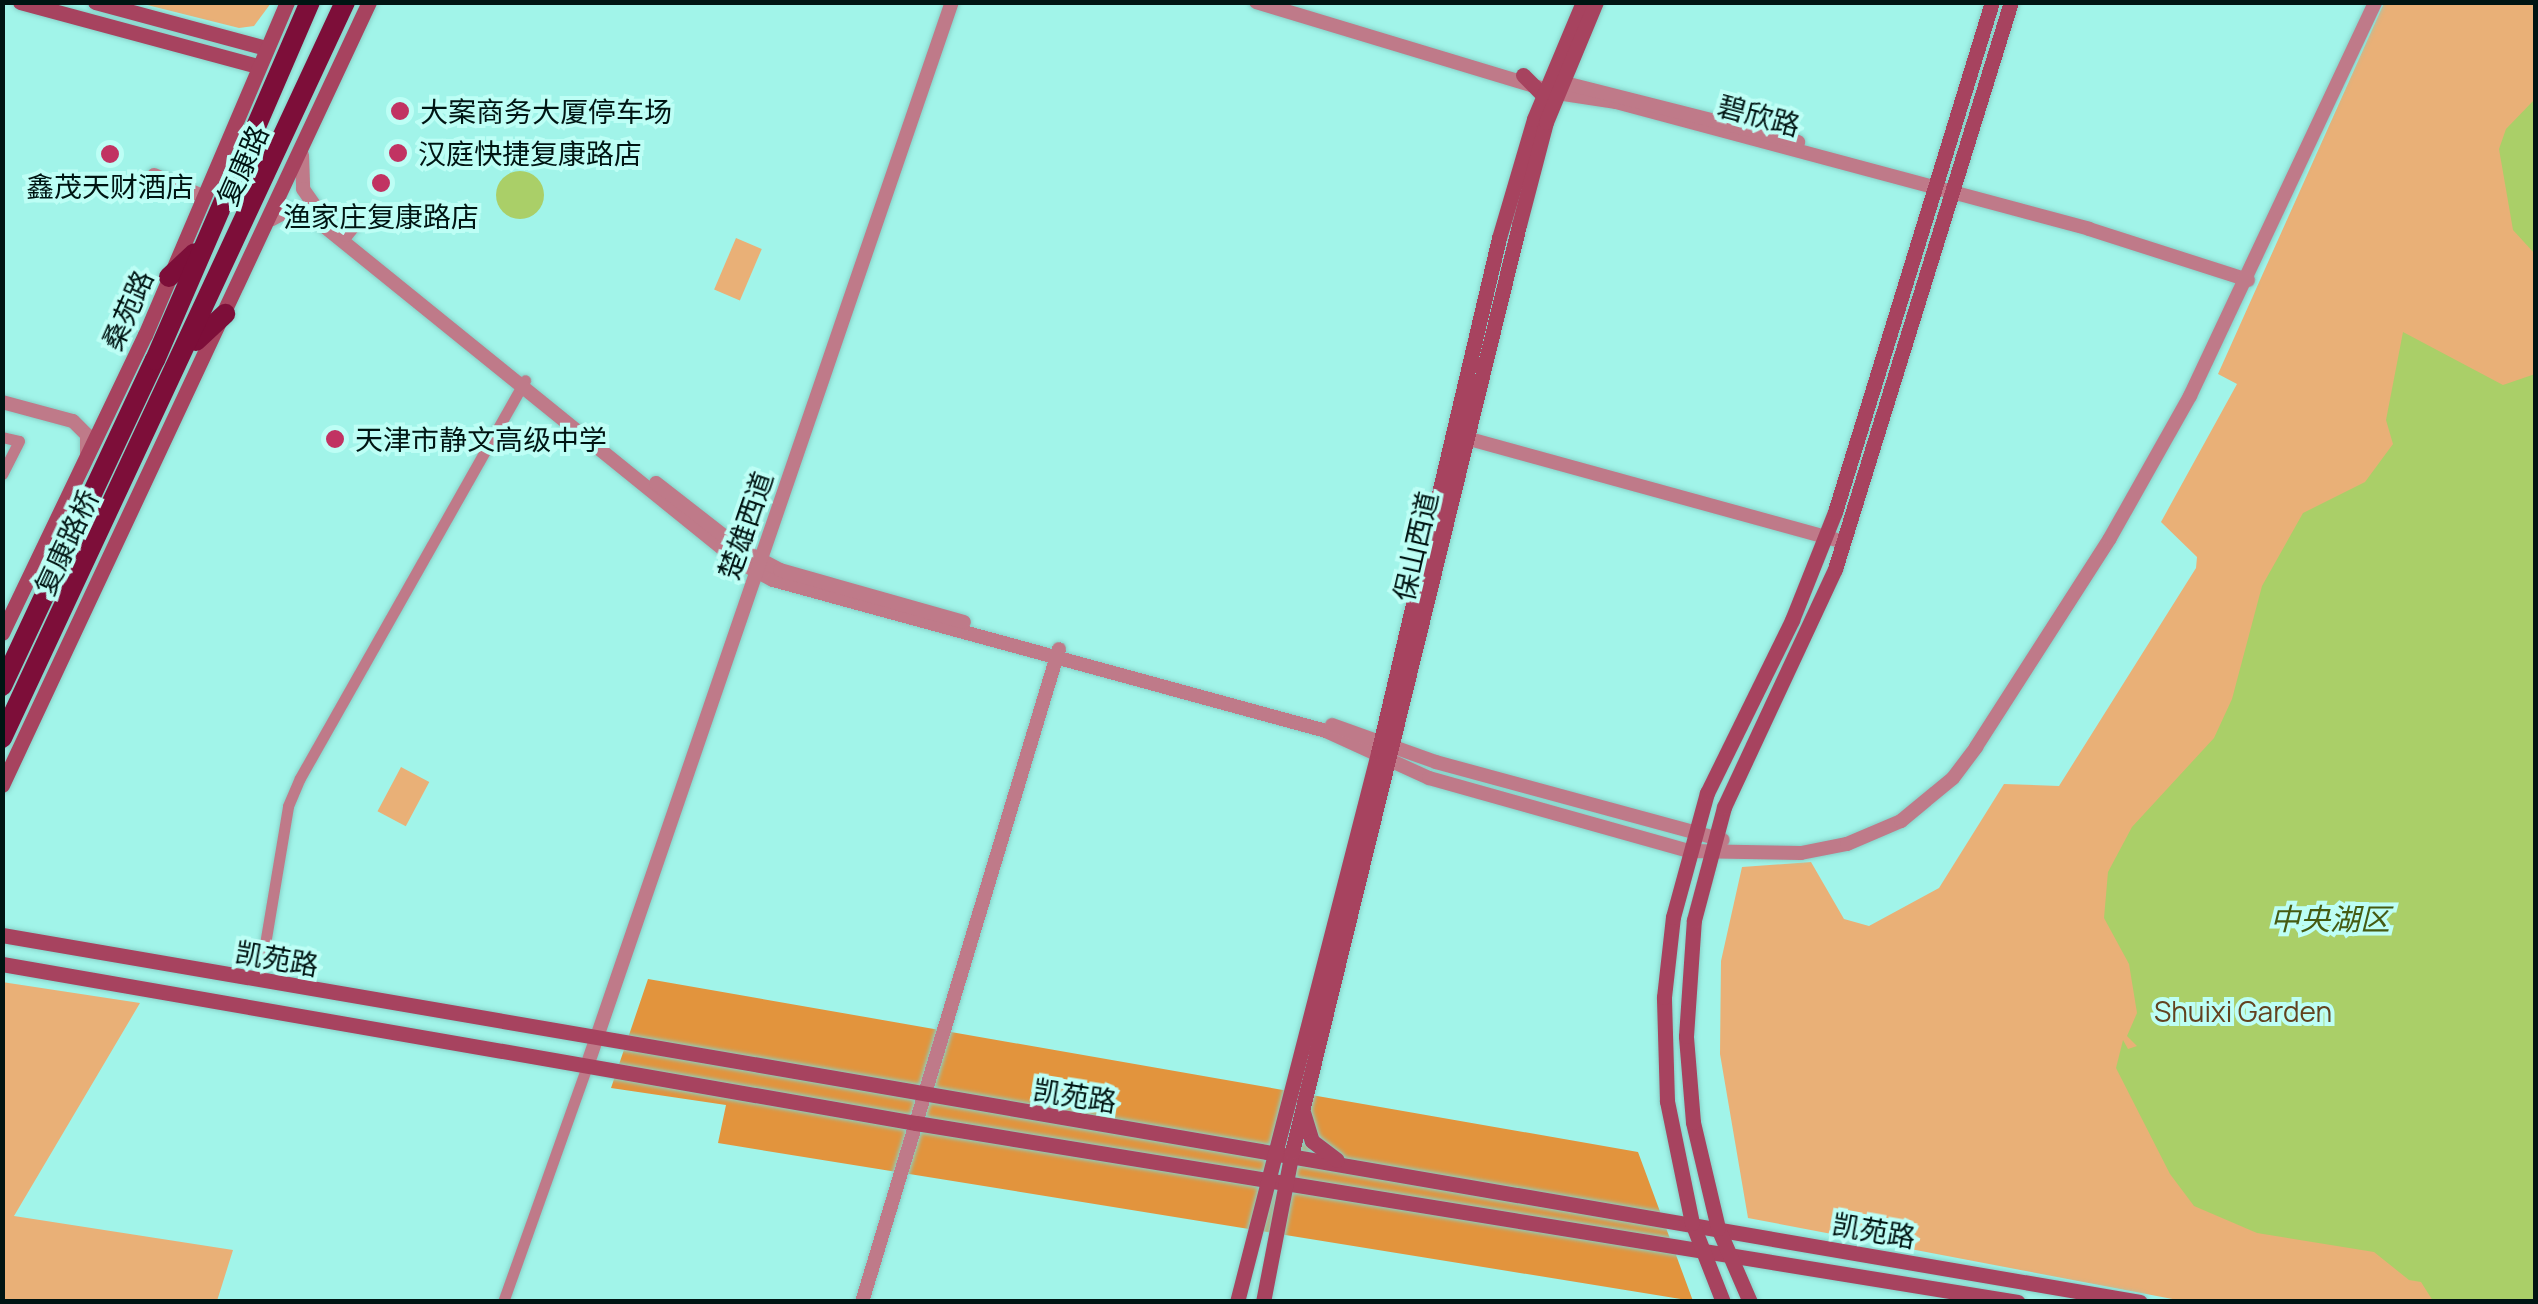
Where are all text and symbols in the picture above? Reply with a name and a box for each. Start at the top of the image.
street label: 碧欣路 [1714,88,1804,142]
place label: 大案商务大厦停车场 [420,94,672,128]
marker: 大案商务大厦停车场 [389,100,411,122]
street label: 复康路 [210,120,274,210]
place label: 汉庭快捷复康路店 [418,136,642,170]
marker: 汉庭快捷复康路店 [387,142,409,164]
marker: 鑫茂天财酒店 [99,143,121,165]
place label: 鑫茂天财酒店 [26,169,194,203]
marker: 渔家庄复康路店 [370,172,392,194]
place label: 渔家庄复康路店 [283,199,479,233]
street label: 桑苑路 [95,265,159,355]
place label: 天津市静文高级中学 [355,422,607,456]
marker: 天津市静文高级中学 [324,428,346,450]
street label: 楚雄西道 [711,467,779,583]
street label: 复康路桥 [27,484,105,600]
street label: 保山西道 [1386,488,1444,604]
water label: 中央湖区 [2270,901,2390,937]
street label: 凯苑路 [233,934,321,982]
park label: Shuixi Garden [2154,994,2332,1028]
street label: 凯苑路 [1031,1072,1119,1118]
street label: 凯苑路 [1830,1206,1918,1254]

